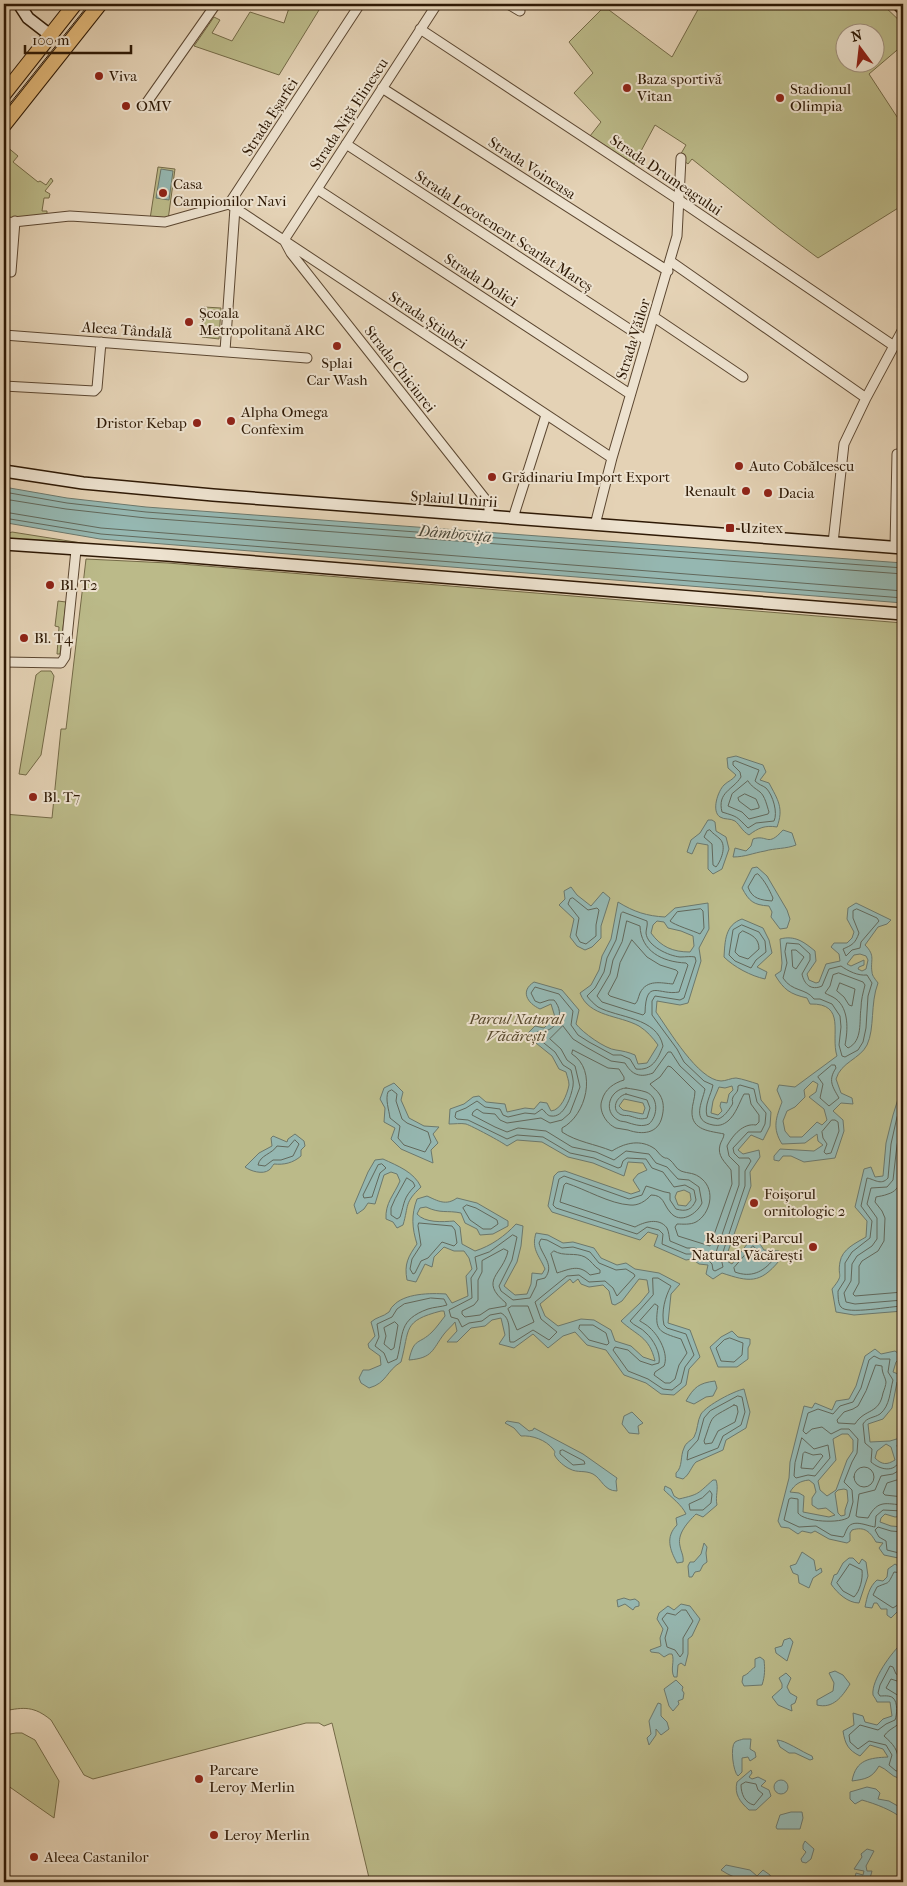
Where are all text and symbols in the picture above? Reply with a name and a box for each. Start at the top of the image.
scale bar [25,22,131,54]
north arrow [834,22,884,72]
text: N [849,26,864,46]
text: 100 m [32,31,70,49]
street label: Strada Niță Elinescu [306,54,392,174]
place label: Viva [108,67,138,85]
marker: Viva [93,70,105,82]
place label: Baza sportivă Vitan [636,70,723,105]
street label: Strada Eșarfei [238,74,302,159]
place label: Stadionul Olimpia [790,80,851,115]
marker: Baza sportivă Vitan [621,82,633,94]
marker: Stadionul Olimpia [774,92,786,104]
place label: OMV [136,97,172,115]
marker: OMV [120,100,132,112]
street label: Strada Drumeagului [606,131,726,220]
street label: Strada Voineasa [485,133,580,204]
street label: Strada Locotenent Scarlat Mareș [412,167,597,296]
place label: Casa Campionilor Navi [173,175,287,210]
marker: Casa Campionilor Navi [157,187,169,199]
street label: Strada Doliei [441,250,522,311]
street label: Strada Știubei [386,287,471,353]
street label: Strada Văilor [612,296,654,382]
place label: Școala Metropolitană ARC [199,304,325,339]
marker: Școala Metropolitană ARC [183,316,195,328]
street label: Aleea Tândală [80,318,174,342]
street label: Strada Chiciurei [361,322,440,416]
marker: Splai Car Wash [331,340,343,352]
place label: Splai Car Wash [306,354,368,389]
place label: Alpha Omega Confexim [240,403,329,438]
place label: Dristor Kebap [96,414,187,432]
marker: Alpha Omega Confexim [225,415,237,427]
marker: Dristor Kebap [191,417,203,429]
place label: Auto Cobălcescu [748,457,855,475]
marker: Auto Cobălcescu [733,460,745,472]
place label: Grădinariu Import Export [502,468,671,486]
marker: Grădinariu Import Export [486,471,498,483]
place label: Renault [684,482,737,500]
place label: Dacia [778,484,815,502]
marker: Renault [740,485,752,497]
street label: Splaiul Unirii [410,487,499,511]
marker: Dacia [762,487,774,499]
place label: Uzitex [740,519,783,537]
water label: Dâmbovița [417,521,492,546]
marker: Uzitex [724,522,736,534]
place label: Bl. T2 [60,576,98,594]
marker: Bl. T2 [44,579,56,591]
place label: Bl. T4 [34,629,74,647]
marker: Bl. T4 [18,632,30,644]
place label: Bl. T7 [43,788,80,806]
marker: Bl. T7 [27,791,39,803]
park label: Parcul Natural Văcărești [468,1010,565,1045]
place label: Foișorul ornitologic 2 [764,1185,846,1220]
marker: Foișorul ornitologic 2 [748,1197,760,1209]
place label: Rangeri Parcul Natural Văcărești [691,1229,804,1264]
marker: Rangeri Parcul Natural Văcărești [807,1241,819,1253]
place label: Parcare Leroy Merlin [209,1761,295,1796]
marker: Parcare Leroy Merlin [193,1773,205,1785]
place label: Leroy Merlin [224,1826,310,1844]
marker: Leroy Merlin [208,1829,220,1841]
place label: Aleea Castanilor [43,1848,149,1866]
marker: Aleea Castanilor [28,1851,40,1863]

